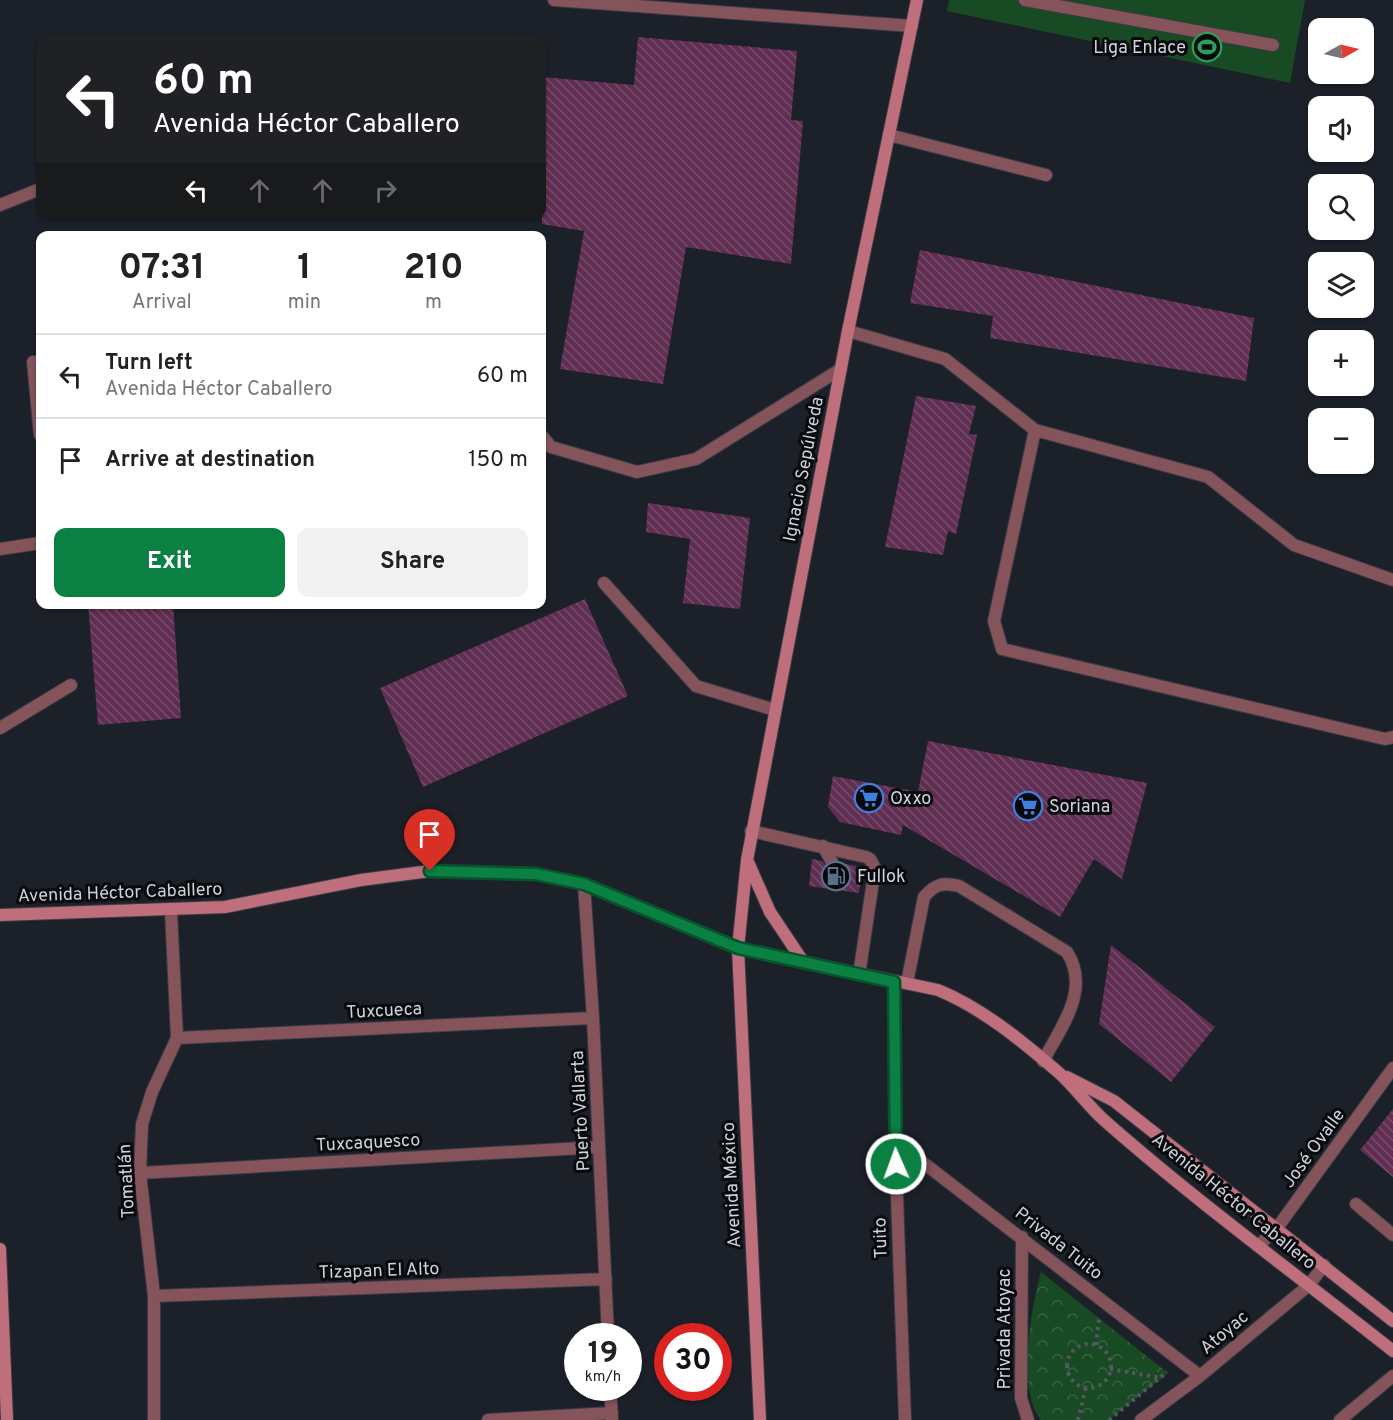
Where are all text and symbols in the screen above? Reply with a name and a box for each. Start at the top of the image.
north arrow [1308,18,1374,84]
map controls [1308,18,1374,474]
sports icon: Liga Enlace [1191,31,1223,63]
place label: Liga Enlace [1093,37,1186,60]
text: 60 m [153,56,254,109]
icon: left [54,60,132,138]
button: sound [1308,96,1374,162]
text: Avenida Héctor Caballero [153,108,460,142]
icon: left [180,174,213,207]
icon: ahead [243,174,276,207]
icon: ahead [306,174,339,207]
icon: right [369,174,402,207]
button: search [1308,174,1374,240]
text: 07:31 [118,246,205,292]
text: 1 [297,246,312,292]
text: 210 [403,246,464,292]
button: layers [1308,252,1374,318]
text: Arrival [132,290,192,316]
text: min [288,290,321,316]
text: m [425,290,442,316]
button: + [1308,330,1374,396]
text: Turn left [105,350,193,377]
icon: left [54,360,87,393]
text: 60 m [477,363,528,390]
text: Avenida Héctor Caballero [105,377,332,403]
street label: Ignacio Sepúlveda [779,395,830,544]
button: − [1308,408,1374,474]
icon: arrive [54,444,87,477]
text: Arrive at destination [105,447,315,474]
text: 150 m [468,447,528,474]
button: Exit [54,528,285,597]
button: Share [297,528,528,597]
supermarket icon: Oxxo [853,782,885,814]
place label: Oxxo [890,788,931,811]
supermarket icon: Soriana [1012,790,1044,822]
place label: Soriana [1049,796,1110,819]
pin [404,809,455,871]
icon: arrive [413,818,446,851]
fuel station icon: Fullok [820,860,852,892]
place label: Fullok [857,866,906,889]
street label: Avenida Héctor Caballero [17,878,223,909]
street label: Tuxcueca [346,998,423,1025]
street label: Puerto Vallarta [567,1050,596,1172]
street label: José Ovalle [1278,1105,1351,1193]
street label: Avenida México [718,1121,747,1248]
street label: Tuxcaquesco [315,1129,421,1158]
street label: Avenida Héctor Caballero [1146,1129,1320,1275]
position arrow [864,1132,928,1196]
street label: Tomatlán [114,1143,141,1219]
street label: Privada Tuito [1009,1203,1107,1286]
street label: Tuito [869,1217,894,1259]
street label: Tizapan El Alto [318,1258,440,1285]
street label: Privada Atoyac [994,1269,1017,1389]
street label: Atoyac [1196,1306,1254,1360]
speed limit sign: 30 [654,1323,732,1401]
text: 19 [588,1336,618,1373]
text: km/h [585,1368,621,1387]

